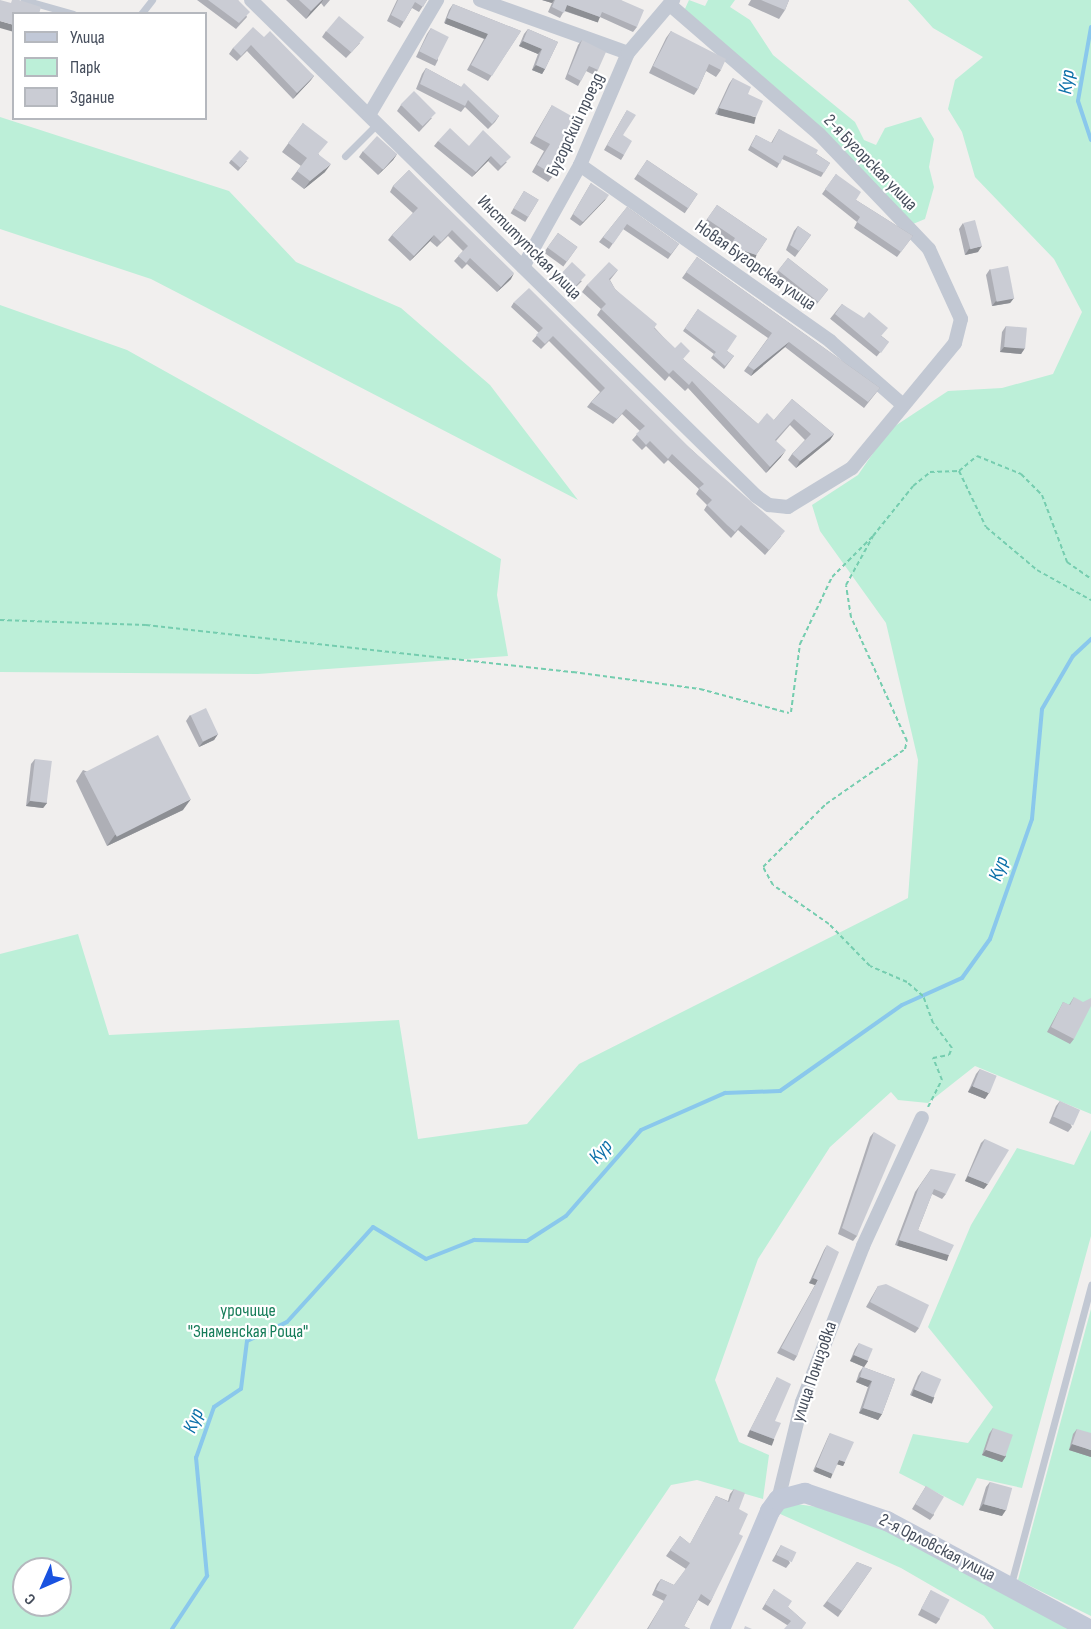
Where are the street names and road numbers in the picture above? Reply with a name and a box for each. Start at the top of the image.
street label: Бугорский проезд [543,70,609,180]
street label: 2-я Бугорская улица [819,110,921,216]
street label: Институтская улица [472,191,586,305]
street label: Новая Бугорская улица [690,216,820,316]
street label: улица Понизовка [788,1319,842,1425]
street label: 2-я Орловская улица [875,1509,999,1587]

